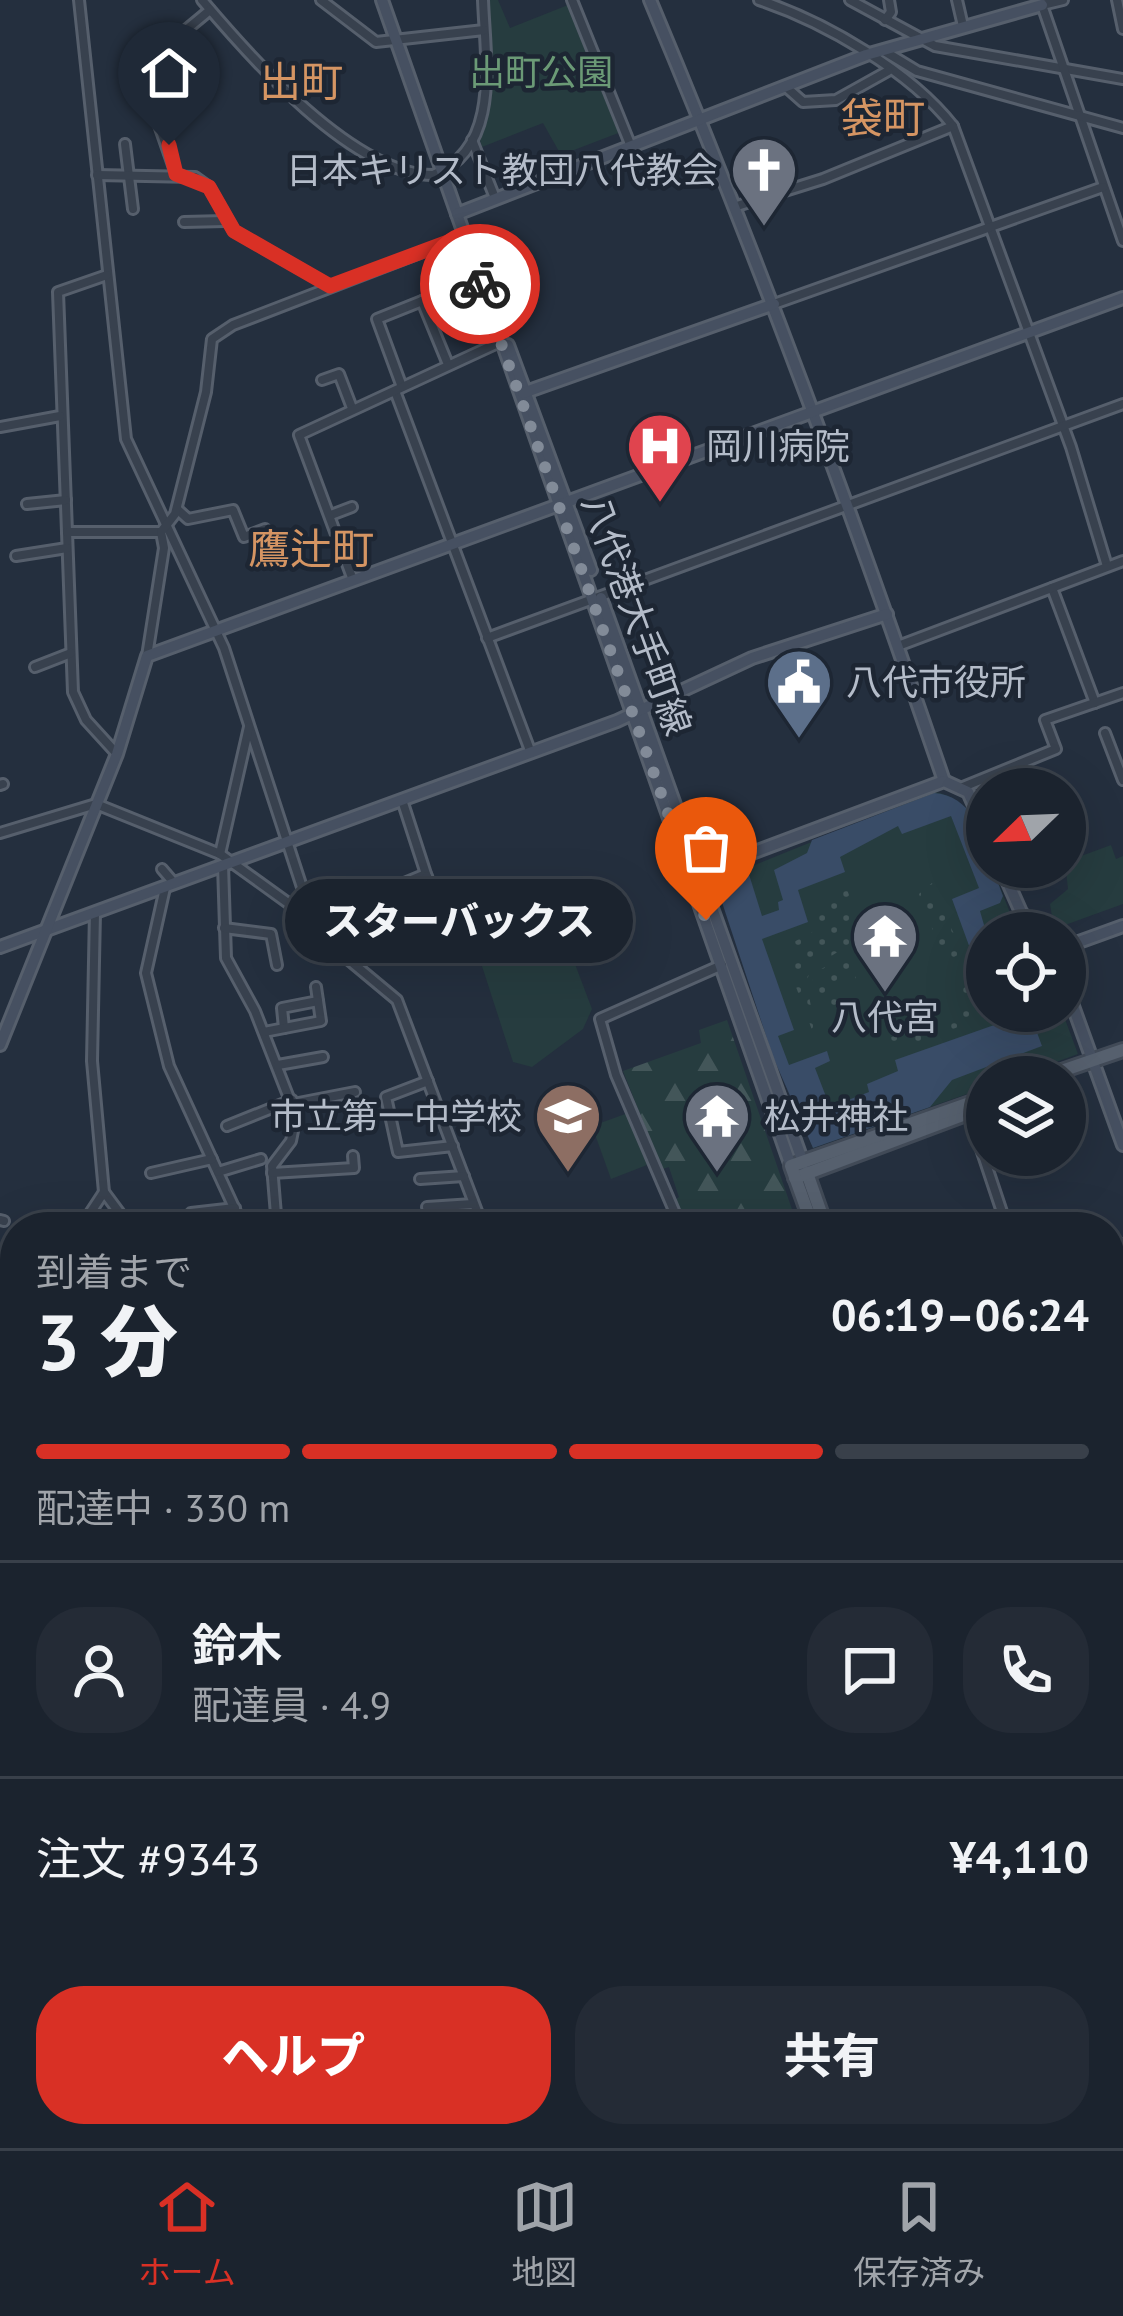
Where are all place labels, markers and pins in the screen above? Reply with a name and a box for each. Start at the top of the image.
pin [118,22,220,145]
church icon: 日本キリスト教団八代教会 [729,135,799,229]
place label: 日本キリスト教団八代教会 [286,146,718,193]
hospital icon: 岡川病院 [625,411,695,505]
place label: 岡川病院 [706,422,850,469]
public building icon: 八代市役所 [764,647,834,741]
place label: 八代市役所 [846,658,1026,705]
pin [655,797,757,920]
callout: スターバックス [286,878,634,962]
temple icon: 八代宮 [850,901,920,995]
place label: 八代宮 [831,993,939,1040]
school or university icon: 市立第一中学校 [533,1081,603,1175]
temple icon: 松井神社 [682,1081,752,1175]
place label: 市立第一中学校 [270,1092,522,1139]
place label: 松井神社 [764,1092,908,1139]

